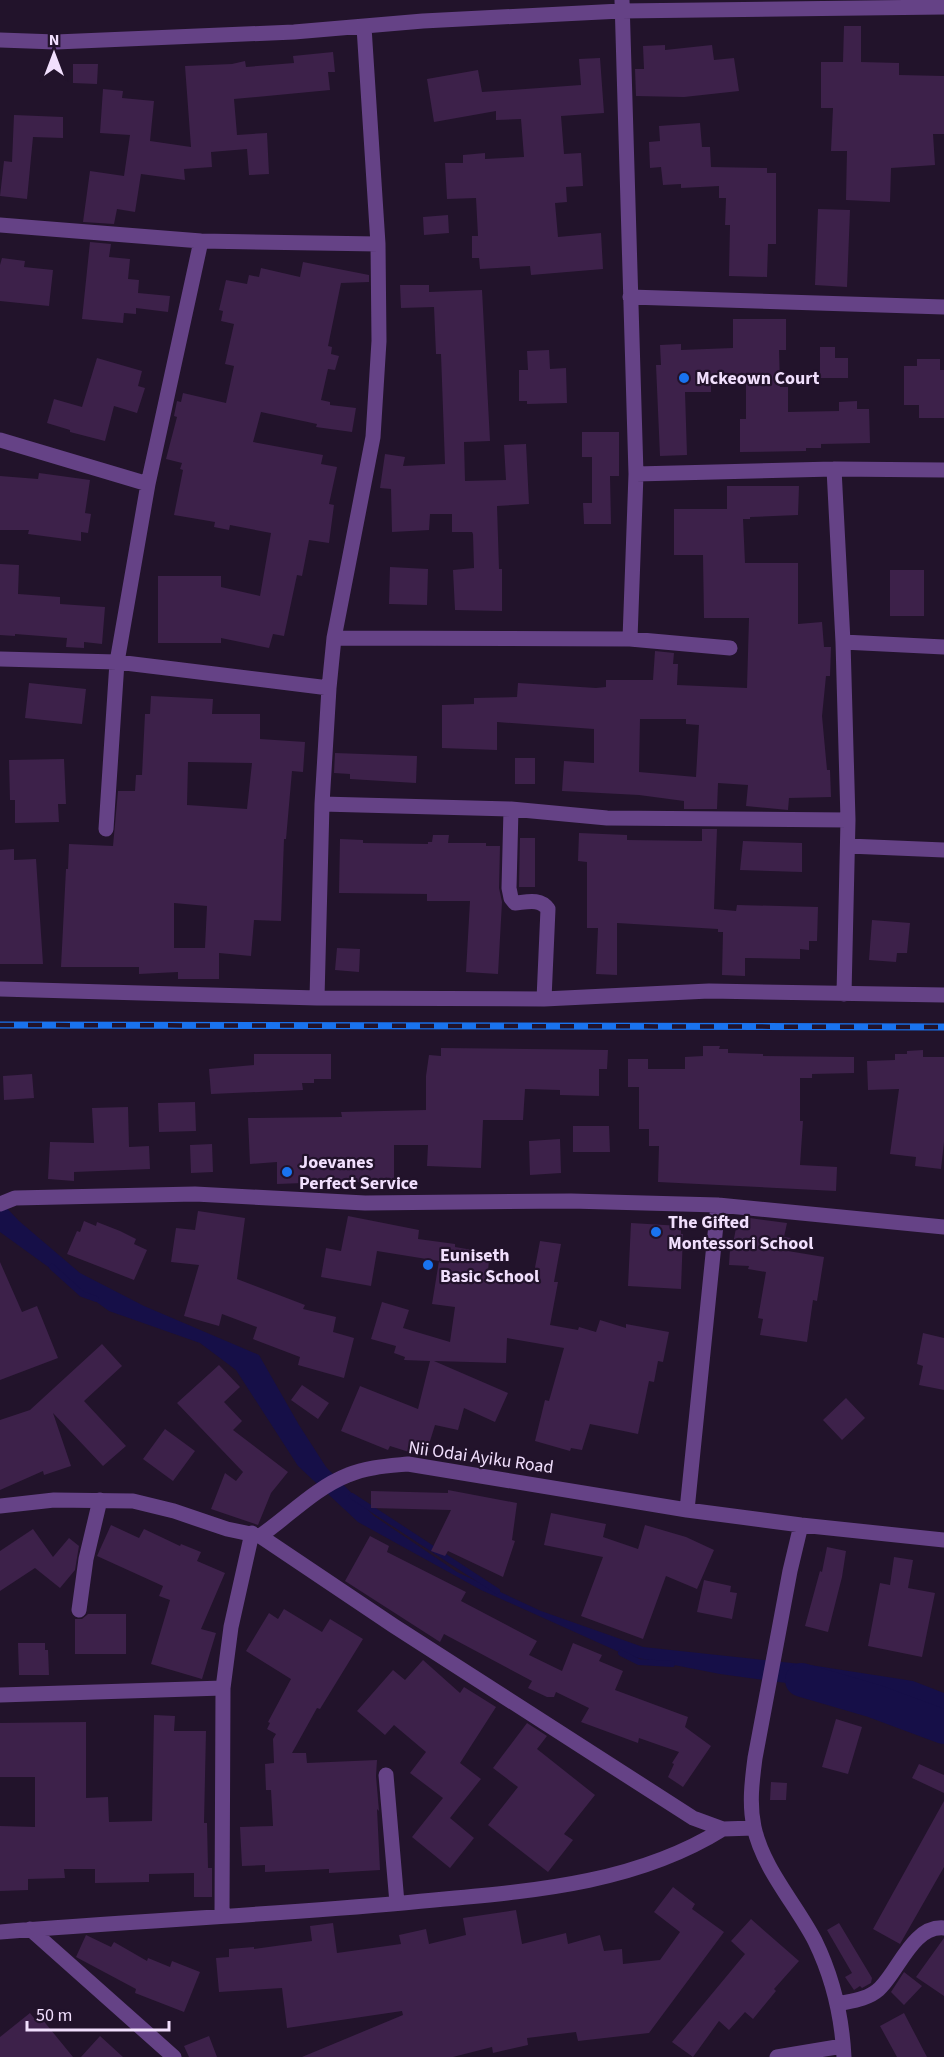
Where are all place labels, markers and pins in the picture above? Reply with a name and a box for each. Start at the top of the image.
place label: Mckeown Court [696,366,819,391]
marker: Mckeown Court [677,371,691,385]
place label: Joevanes Perfect Service [299,1150,418,1196]
marker: Joevanes Perfect Service [280,1165,294,1179]
place label: The Gifted Montessori School [668,1210,813,1256]
marker: The Gifted Montessori School [649,1225,663,1239]
place label: Euniseth Basic School [440,1243,539,1289]
marker: Euniseth Basic School [421,1258,435,1272]

